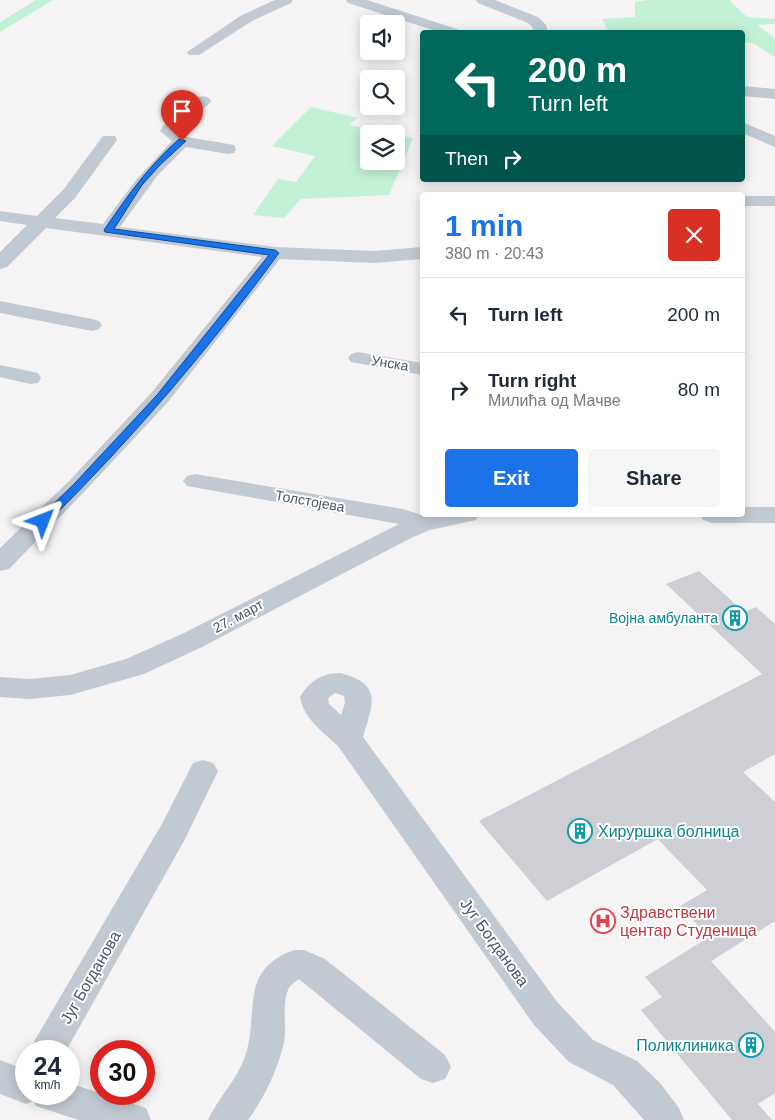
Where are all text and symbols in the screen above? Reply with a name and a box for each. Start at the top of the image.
map controls [360,15,405,170]
button: sound [360,15,405,60]
icon: left [445,50,510,115]
text: 200 m [528,50,627,89]
button: search [360,70,405,115]
pin [161,90,203,141]
text: Turn left [528,91,608,116]
icon: arrive [168,97,196,125]
button: layers [360,125,405,170]
icon: right [498,145,526,173]
text: Then [445,148,488,169]
text: 1 min [445,209,523,242]
button: close [668,209,720,261]
text: 380 m · 20:43 [445,245,544,262]
icon: left [445,301,473,329]
text: Turn left [488,304,563,325]
text: 200 m [667,304,720,325]
street label: Унска [370,352,410,374]
text: Turn right [488,370,576,391]
icon: right [445,376,473,404]
text: 80 m [678,379,720,400]
text: Милића од Мачве [488,392,621,409]
button: Exit [445,449,578,507]
button: Share [588,449,720,507]
street label: Толстојева [274,487,346,515]
position arrow [16,494,68,546]
street label: 27. март [210,596,266,636]
building icon: Војна амбуланта [722,605,748,631]
place label: Војна амбуланта [609,610,718,626]
building icon: Хируршка болница [567,818,593,844]
place label: Хируршка болница [598,823,740,840]
street label: Југ Богданова [457,895,532,989]
place label: Здравствени центар Студеница [620,904,757,939]
hospital icon: Здравствени центар Студеница [590,908,616,934]
street label: Југ Богданова [57,928,124,1027]
building icon: Поликлиника [738,1032,764,1058]
place label: Поликлиника [636,1037,734,1054]
speed limit sign: 30 [90,1040,155,1105]
text: 24 [34,1052,61,1080]
text: km/h [34,1078,61,1092]

